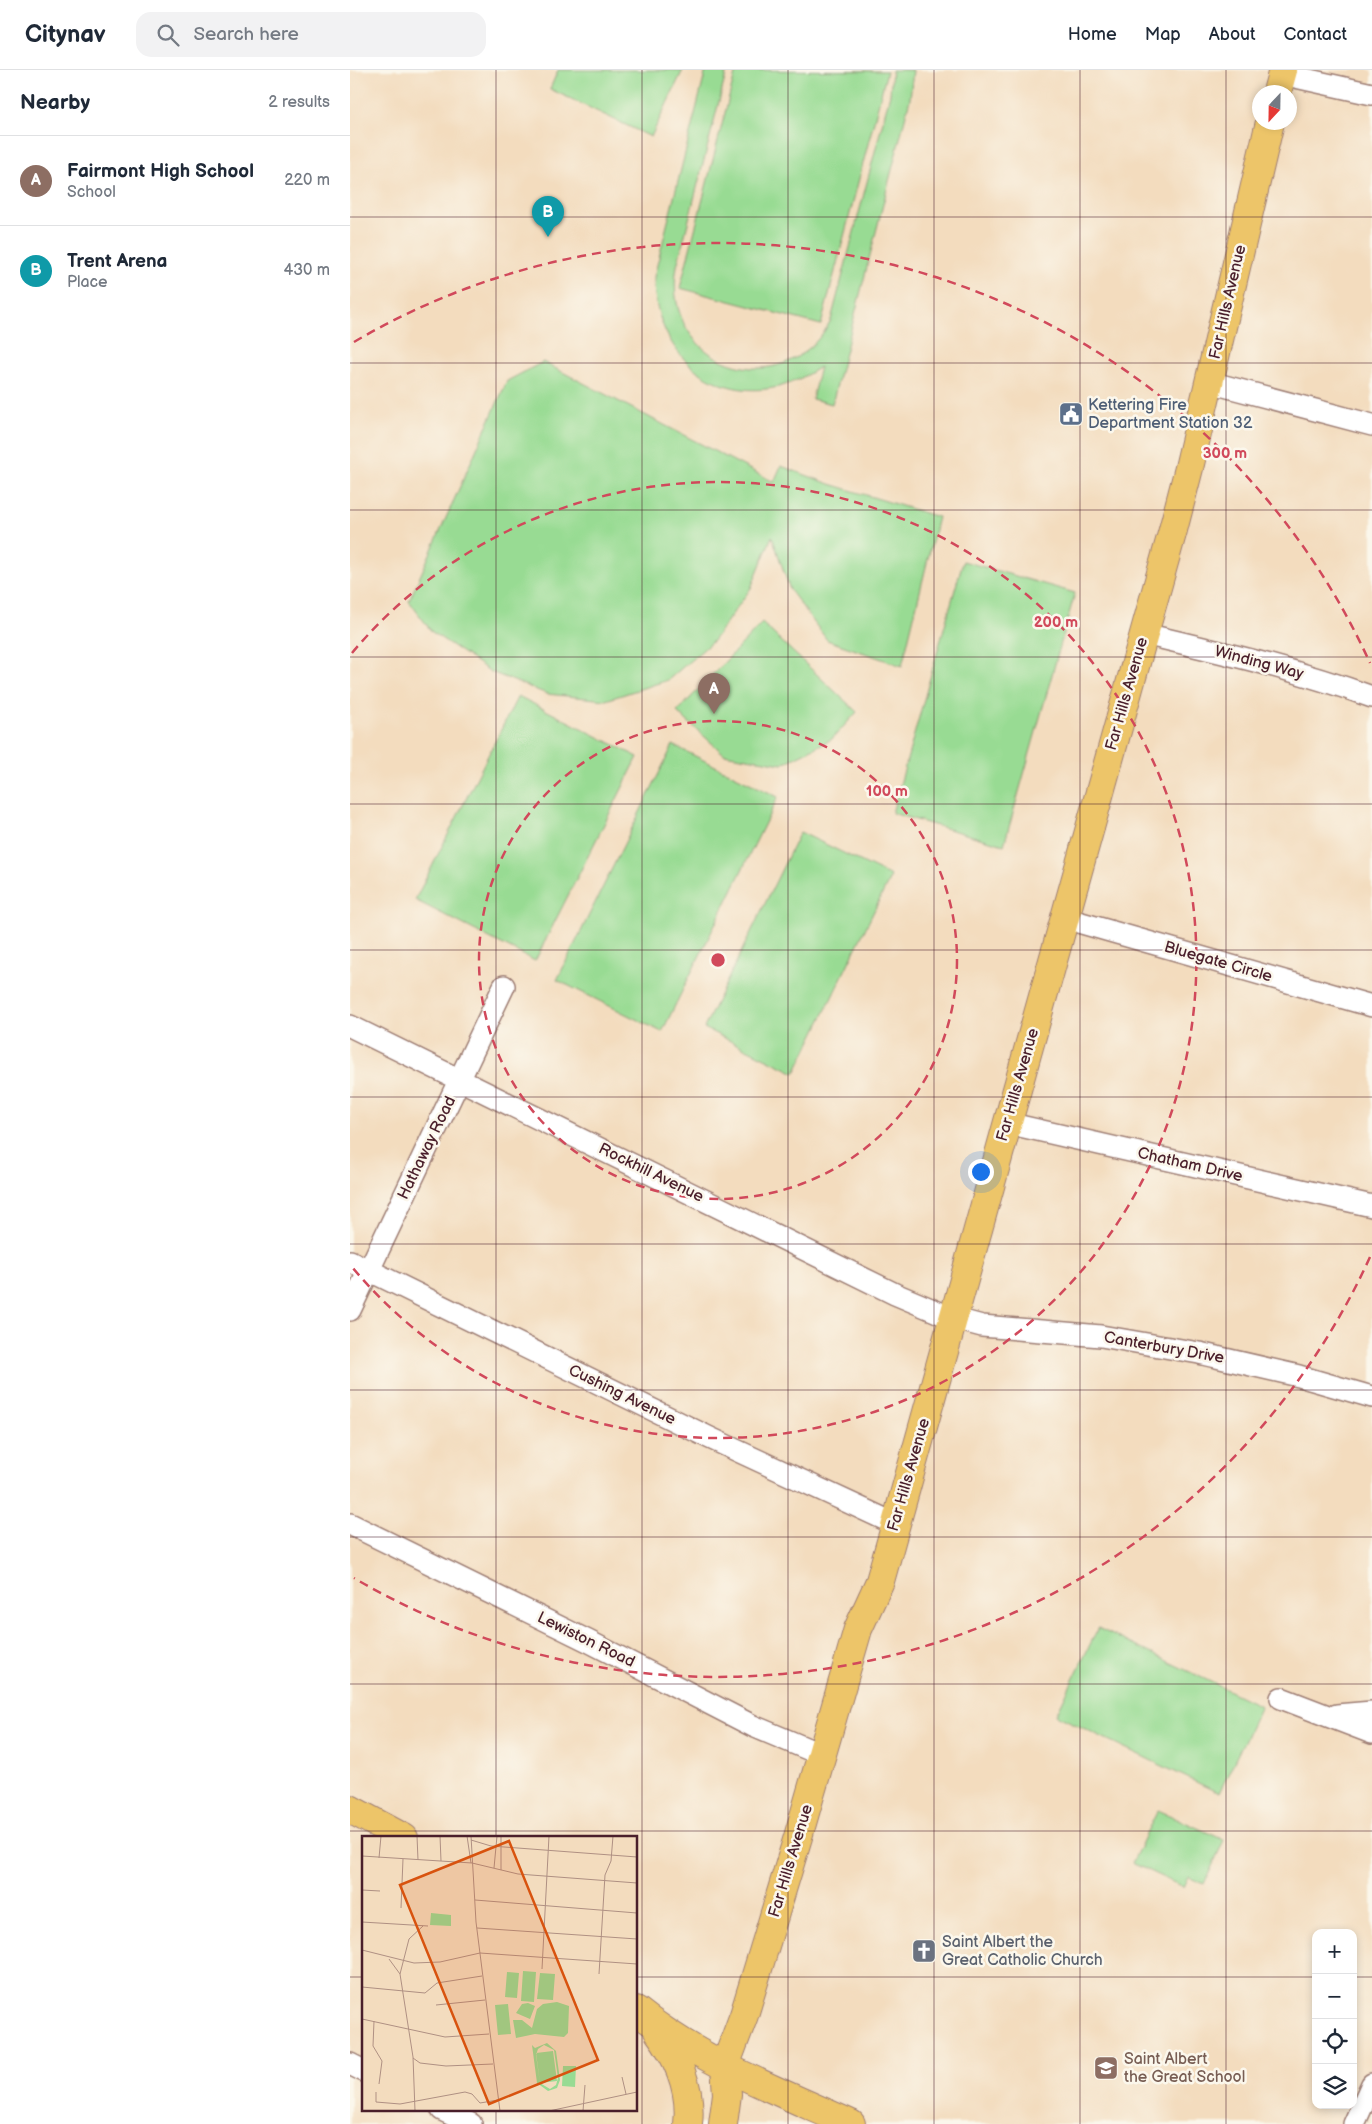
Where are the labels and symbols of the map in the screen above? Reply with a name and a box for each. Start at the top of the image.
north arrow [1252,85,1297,130]
pin: B [532,196,564,237]
street label: Far Hills Avenue [1206,243,1250,361]
place label: Kettering Fire Department Station 32 [1088,396,1253,433]
public building icon: Kettering Fire Department Station 32 [1058,401,1084,427]
text: 300 m [1203,444,1247,463]
text: 200 m [1034,613,1078,632]
street label: Far Hills Avenue [1102,635,1152,753]
street label: Winding Way [1212,642,1306,684]
pin: A [698,673,730,714]
text: 100 m [866,782,908,801]
street label: Bluegate Circle [1162,937,1275,987]
centre of rings [709,951,727,969]
street label: Far Hills Avenue [993,1026,1043,1144]
street label: Hathaway Road [394,1093,460,1203]
street label: Rockhill Avenue [595,1139,707,1207]
street label: Chatham Drive [1136,1144,1245,1186]
your location [968,1159,994,1185]
street label: Canterbury Drive [1102,1328,1226,1368]
street label: Cushing Avenue [565,1361,679,1429]
street label: Far Hills Avenue [884,1416,934,1534]
street label: Lewiston Road [534,1608,638,1672]
street label: Far Hills Avenue [765,1802,817,1920]
inset map [362,1836,638,2112]
place label: Saint Albert the Great Catholic Church [942,1933,1103,1970]
church icon: Saint Albert the Great Catholic Church [911,1938,937,1964]
place label: Saint Albert the Great School [1124,2050,1245,2087]
school or university icon: Saint Albert the Great School [1093,2055,1119,2081]

